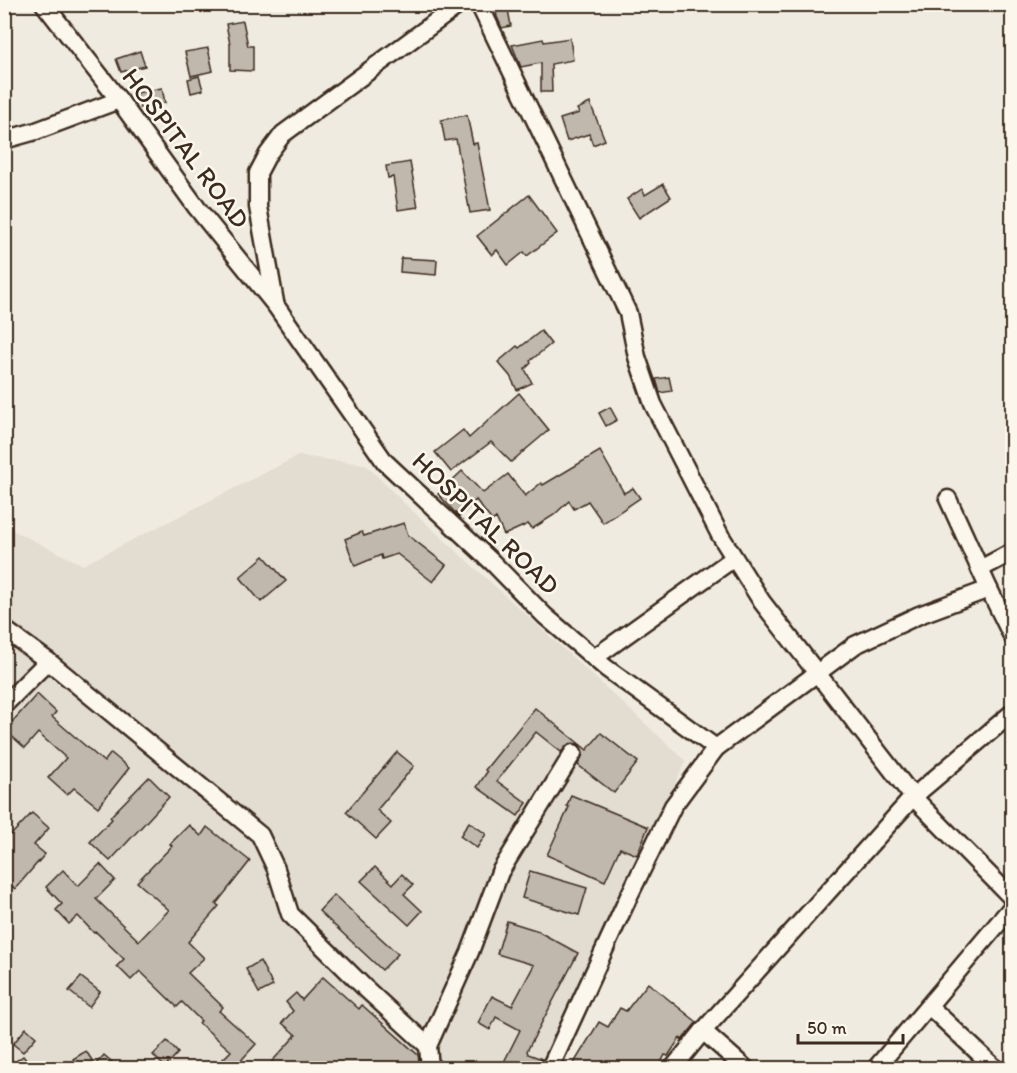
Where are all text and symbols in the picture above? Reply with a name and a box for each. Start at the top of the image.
street label: HOSPITAL ROAD [115,62,257,234]
street label: HOSPITAL ROAD [406,445,566,601]
scale bar [798,1007,903,1045]
text: 50 m [807,1017,847,1039]

